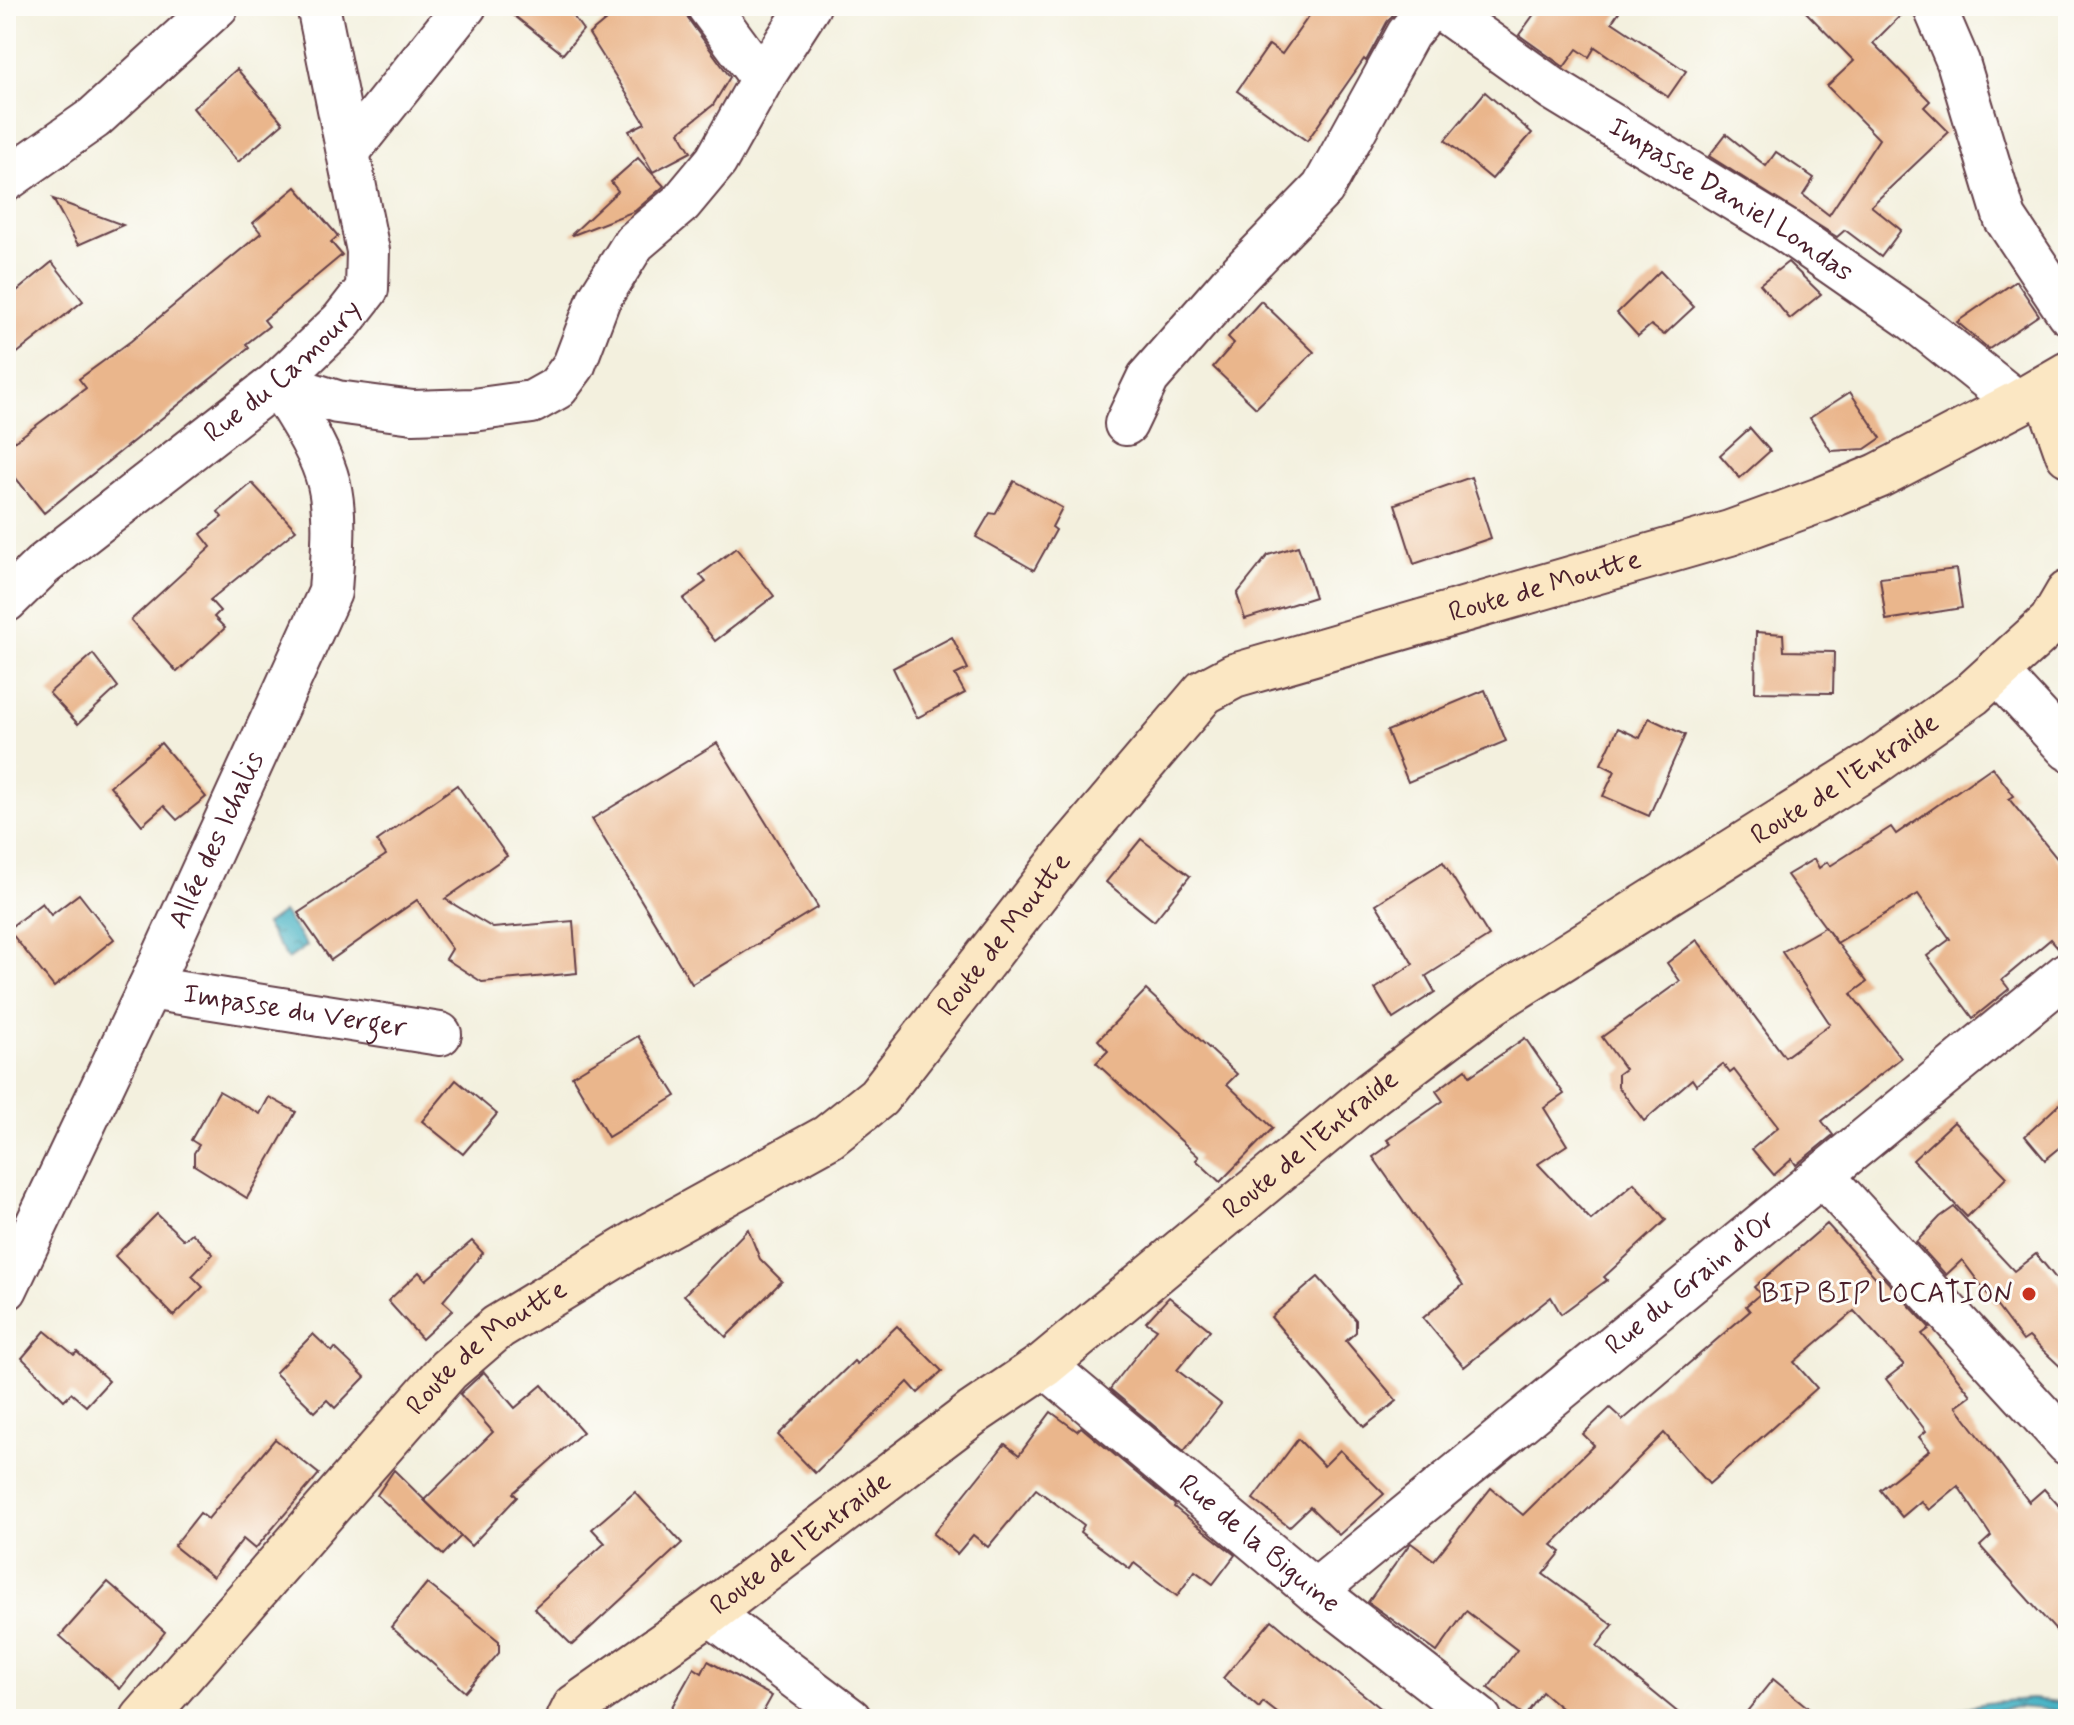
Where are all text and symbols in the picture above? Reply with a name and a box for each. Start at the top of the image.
street label: Impasse Daniel Londas [1602,109,1860,291]
street label: Rue du Camoury [196,292,370,452]
street label: Route de Moutte [1445,541,1645,632]
street label: Route de l'Entraide [1744,704,1946,854]
street label: Allée des Ichalis [160,746,273,934]
street label: Route de Moutte [929,845,1080,1024]
street label: Impasse du Verger [181,975,410,1047]
street label: Route de l'Entraide [1215,1061,1406,1228]
street label: Rue du Grain d'Or [1597,1202,1784,1364]
street label: Route de Moutte [398,1271,574,1423]
place label: BIP BIP LOCATION [1761,1276,2013,1313]
marker: BIP BIP LOCATION [2020,1285,2038,1303]
street label: Route de l'Entraide [703,1463,898,1624]
street label: Rue de la Biguine [1170,1466,1348,1622]

